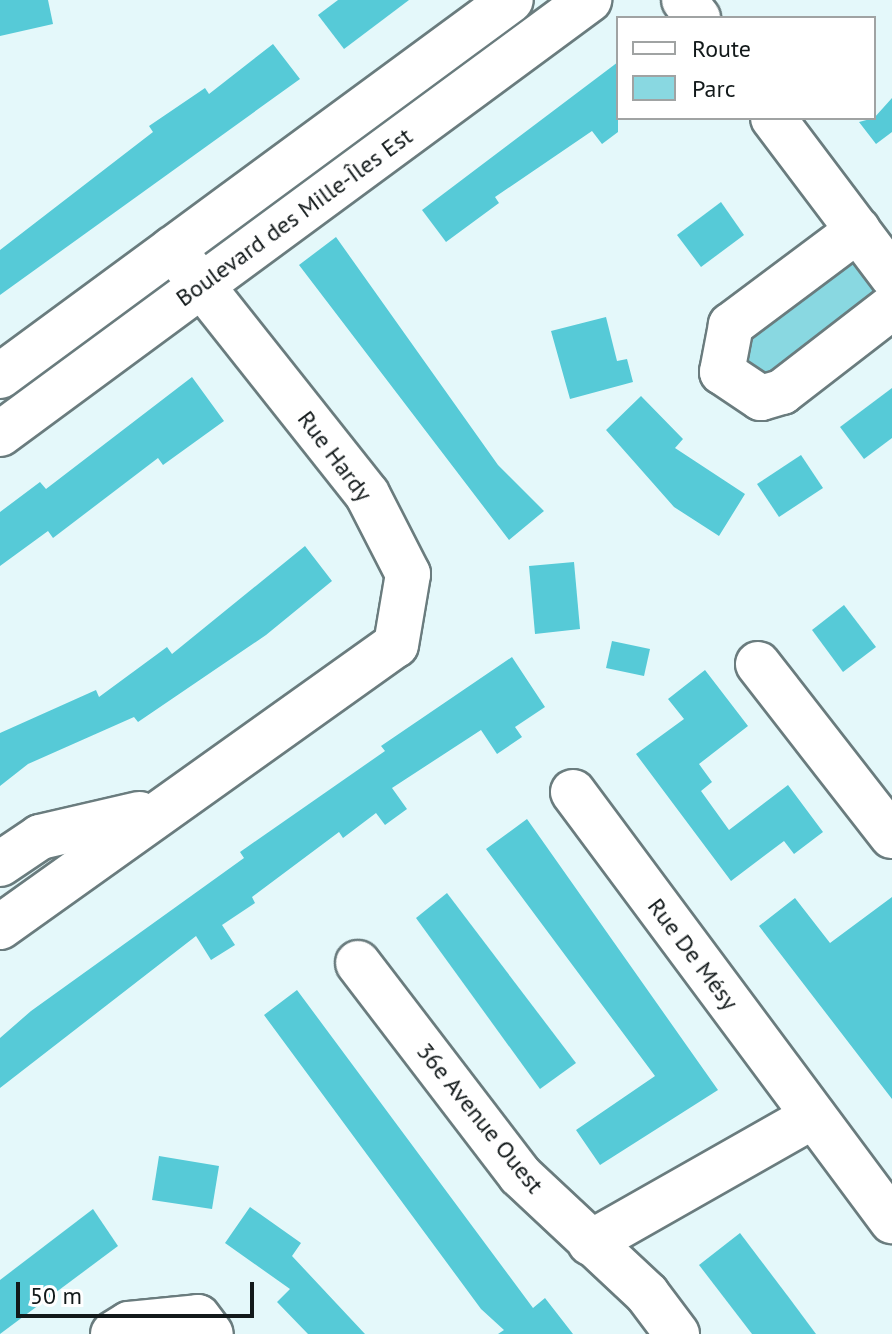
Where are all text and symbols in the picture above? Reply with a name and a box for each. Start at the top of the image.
legend [616,16,876,120]
text: Route [692,33,751,64]
text: Parc [692,73,735,104]
street label: Boulevard des Mille-Îles Est [170,122,418,312]
street label: Rue Hardy [292,405,378,507]
street label: Rue De Mésy [642,892,744,1016]
street label: 36e Avenue Ouest [410,1037,550,1199]
scale bar [20,1266,258,1316]
text: 50 m [30,1280,82,1311]

